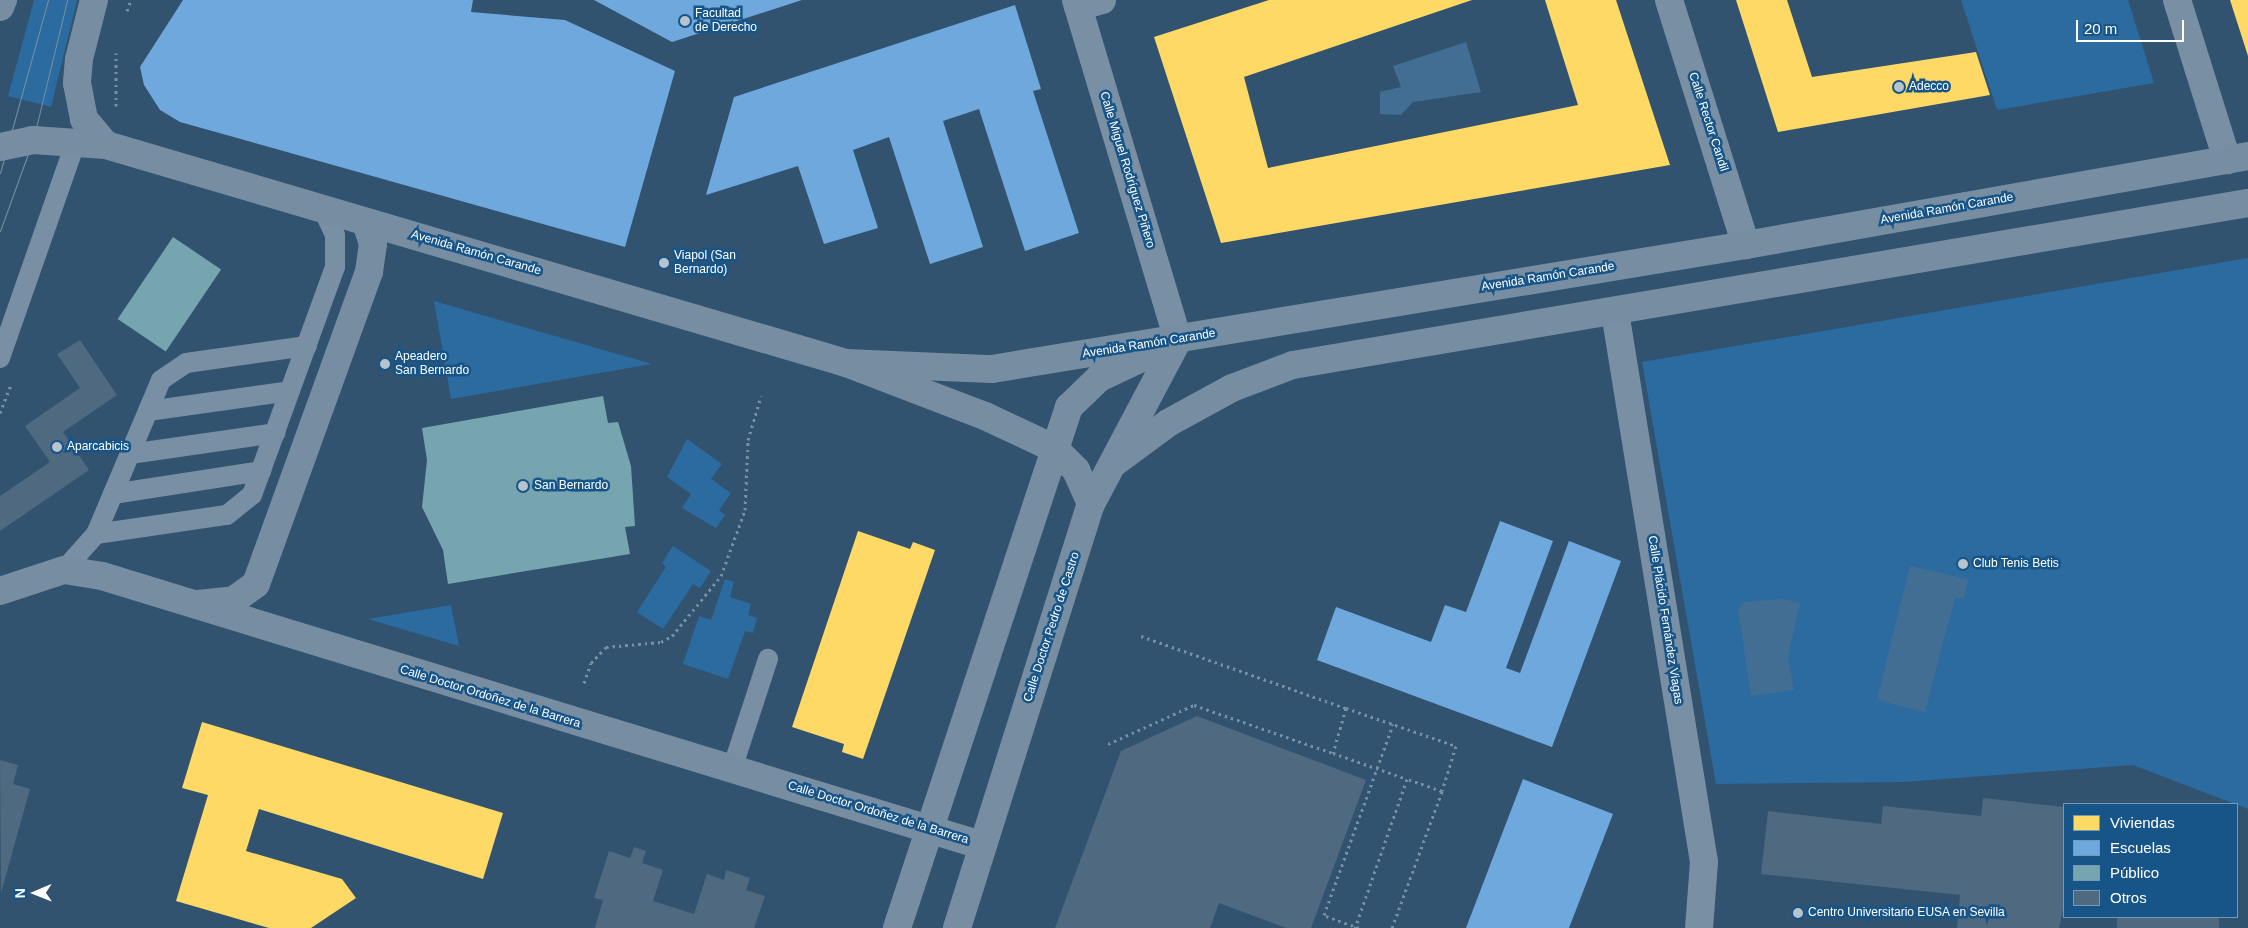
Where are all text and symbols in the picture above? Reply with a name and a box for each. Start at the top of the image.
place label: Facultad de Derecho [695,7,757,35]
scale bar [2078,10,2186,42]
marker: Facultad de Derecho [679,15,691,27]
text: 20 m [2084,20,2117,37]
street label: Calle Rector Candil [1685,71,1731,173]
place label: Adecco [1909,80,1949,94]
marker: Adecco [1893,81,1905,93]
street label: Calle Miguel Rodríguez Piñero [1096,90,1158,250]
street label: Avenida Ramón Carande [1880,190,2014,228]
street label: Avenida Ramón Carande [409,228,543,278]
place label: Viapol (San Bernardo) [674,249,736,277]
marker: Viapol (San Bernardo) [658,257,670,269]
street label: Avenida Ramón Carande [1480,259,1616,295]
street label: Avenida Ramón Carande [1081,326,1217,362]
place label: Apeadero San Bernardo [395,350,469,378]
marker: Apeadero San Bernardo [379,358,391,370]
place label: Aparcabicis [67,440,129,454]
marker: Aparcabicis [51,441,63,453]
marker: San Bernardo [516,479,530,493]
place label: San Bernardo [534,479,608,493]
street label: Calle Plácido Fernández Viagas [1645,535,1685,705]
street label: Calle Doctor Pedro de Castro [1021,550,1083,704]
place label: Club Tenis Betis [1973,557,2059,571]
marker: Club Tenis Betis [1957,558,1969,570]
street label: Calle Doctor Ordoñez de la Barrera [398,663,582,731]
street label: Calle Doctor Ordoñez de la Barrera [786,779,970,847]
legend [2063,803,2238,918]
text: Viviendas [2110,814,2175,831]
text: Escuelas [2110,839,2171,856]
text: Público [2110,864,2159,881]
north arrow [10,868,60,918]
text: N [12,888,28,898]
text: Otros [2110,889,2147,906]
place label: Centro Universitario EUSA en Sevilla [1808,906,2005,920]
marker: Centro Universitario EUSA en Sevilla [1792,907,1804,919]

